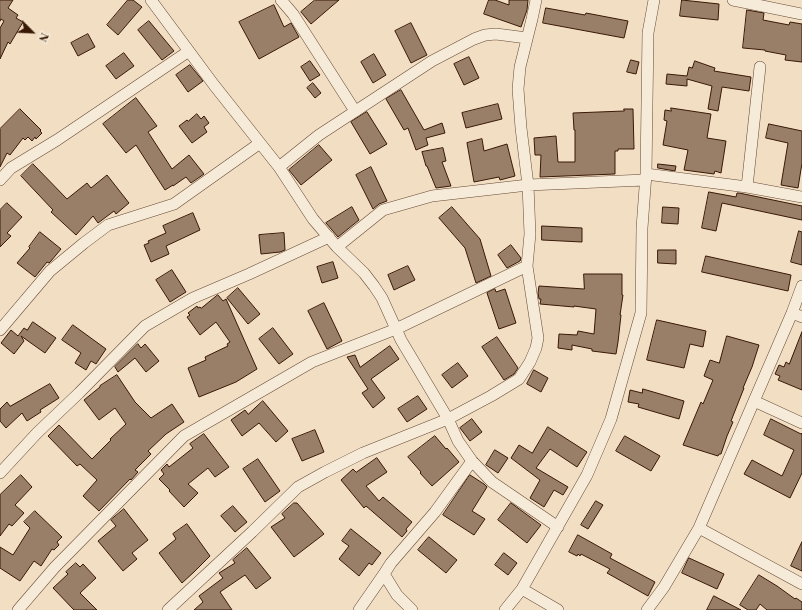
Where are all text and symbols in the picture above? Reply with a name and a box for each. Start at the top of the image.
north arrow [12,12,52,52]
text: N [35,30,51,44]

